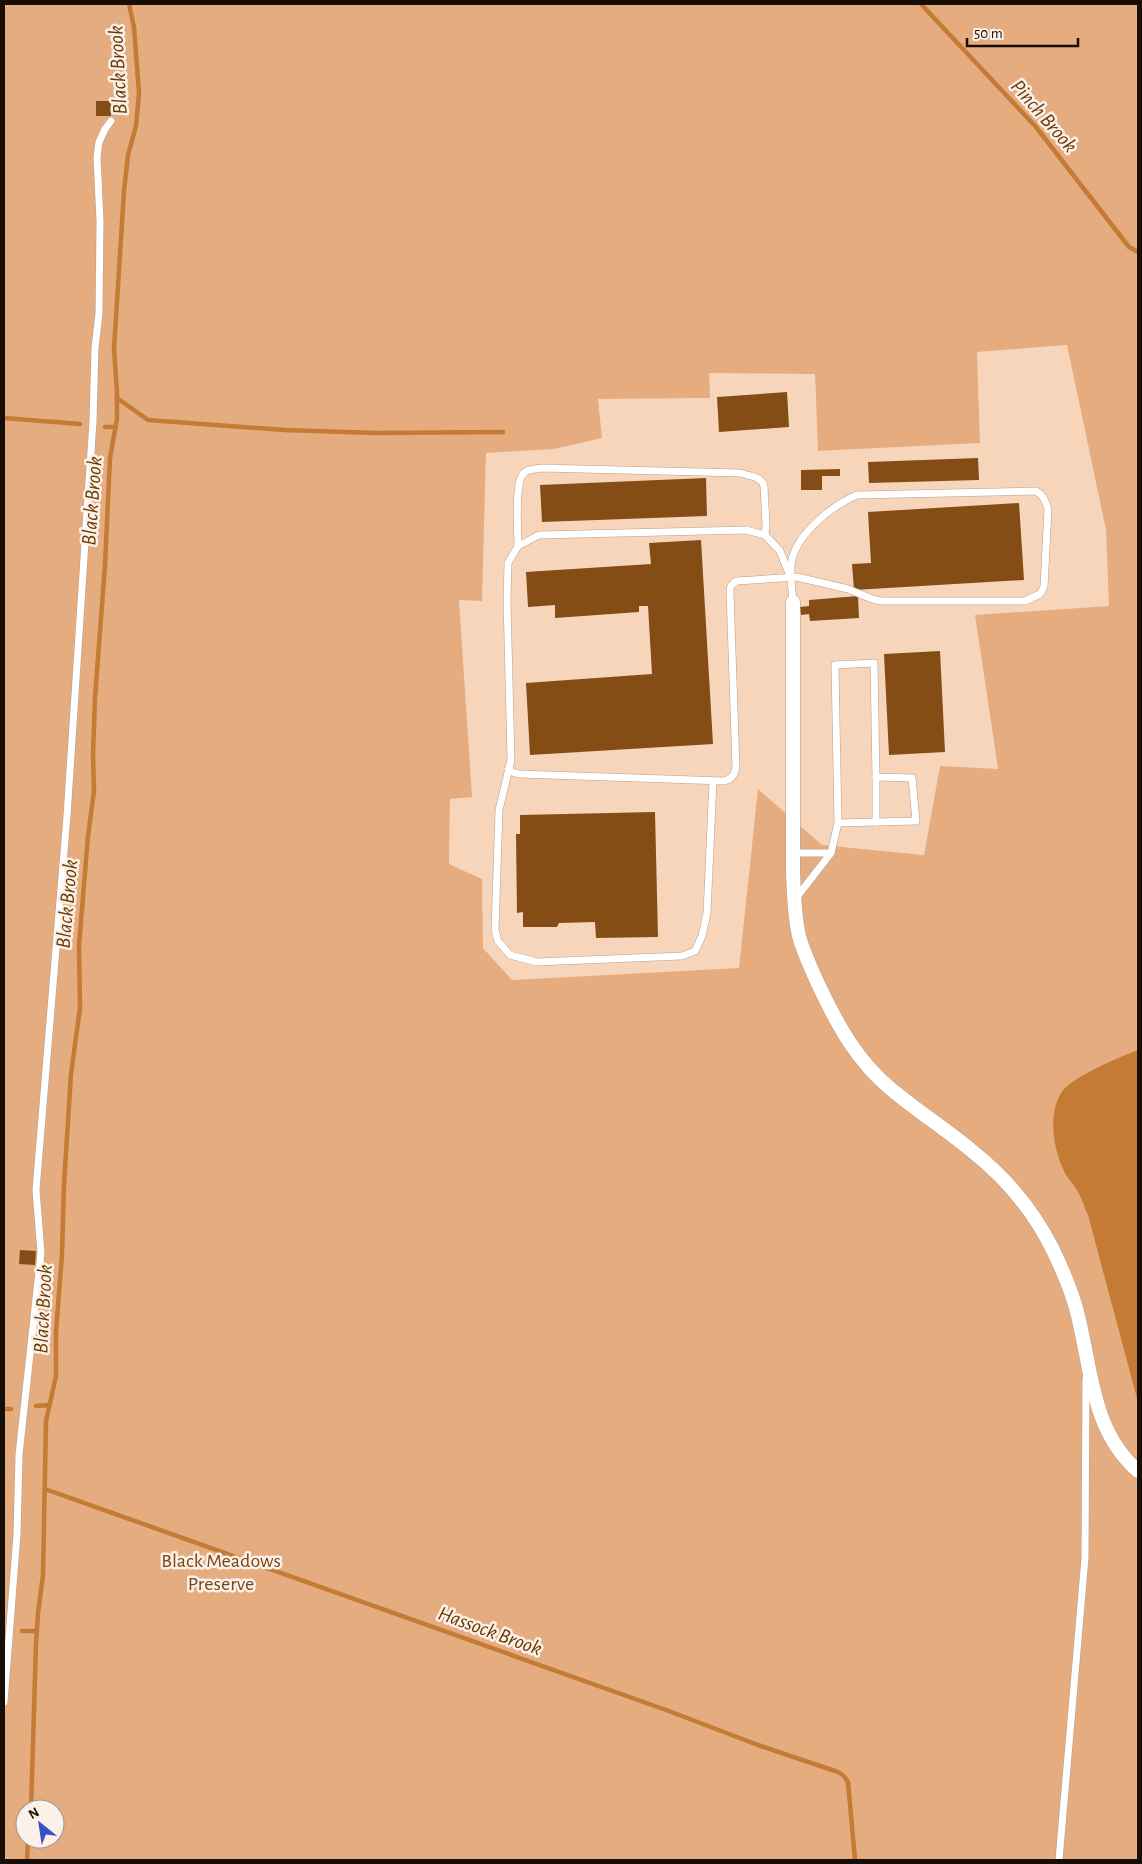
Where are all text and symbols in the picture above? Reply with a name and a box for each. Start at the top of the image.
scale bar [967,15,1078,47]
water label: Black Brook [105,25,131,115]
text: 50 m [974,26,1003,41]
water label: Pinch Brook [1007,75,1081,157]
water label: Black Brook [78,455,106,546]
water label: Black Brook [53,858,81,949]
water label: Black Brook [30,1264,56,1354]
park label: Black Meadows Preserve [161,1551,281,1594]
water label: Hassock Brook [435,1603,545,1660]
north arrow [15,1799,65,1849]
text: N [26,1805,42,1822]

